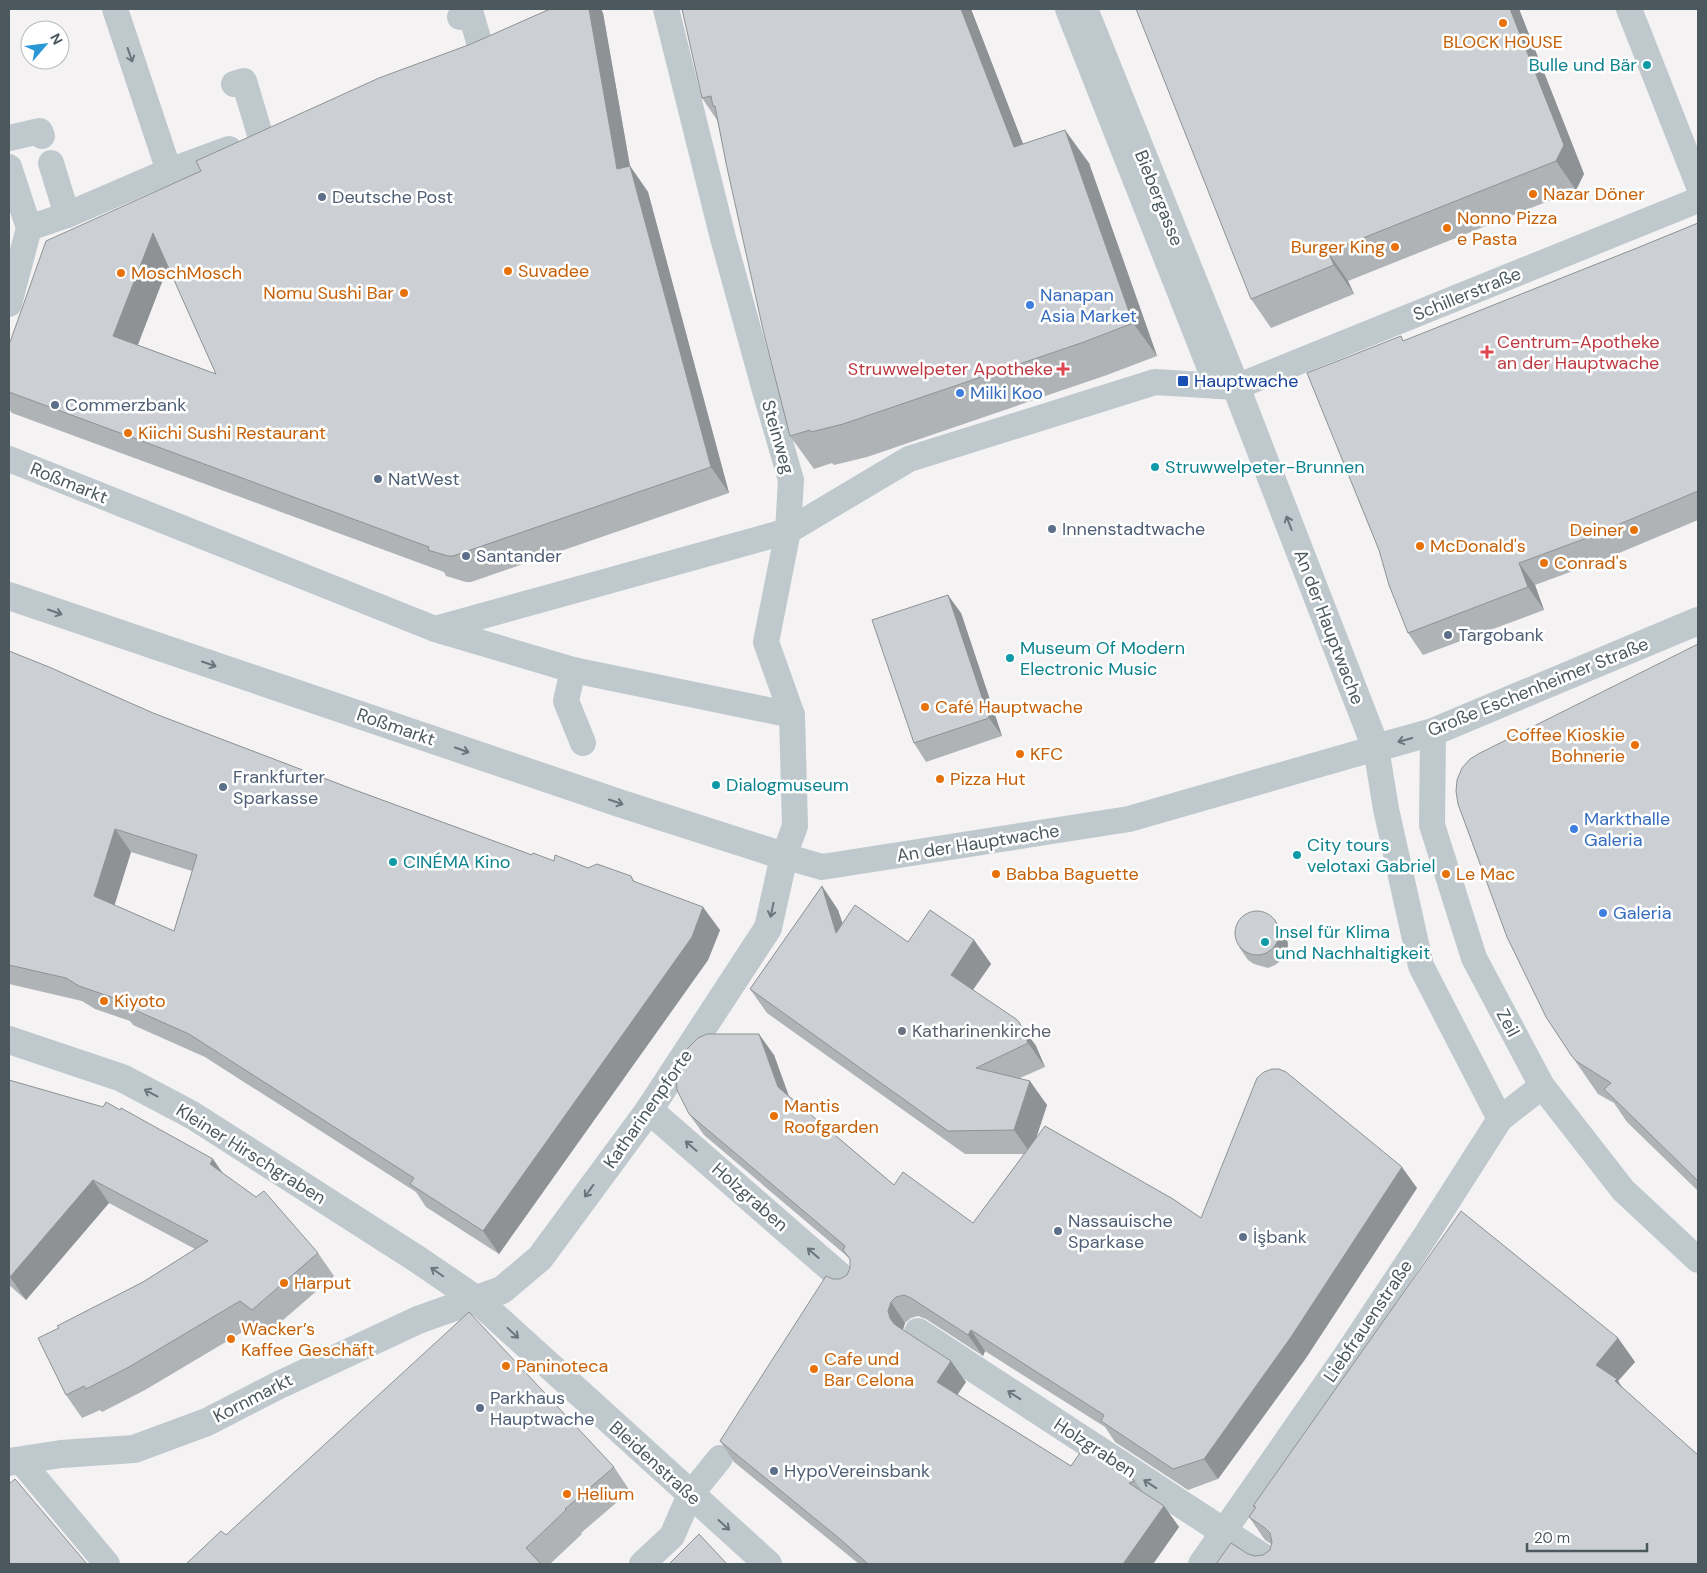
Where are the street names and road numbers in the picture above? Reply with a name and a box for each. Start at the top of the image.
street label: Biebergasse [1129,146,1189,250]
street label: Schillerstraße [1409,261,1525,327]
street label: Steinweg [756,397,800,477]
street label: Roßmarkt [27,457,111,509]
street label: An der Hauptwache [1288,546,1370,708]
street label: Große Eschenheimer Straße [1424,632,1652,742]
street label: Roßmarkt [354,702,438,752]
street label: An der Hauptwache [895,818,1061,868]
street label: Zeil [1491,1005,1525,1041]
street label: Katharinenpforte [598,1045,698,1173]
street label: Kleiner Hirschgraben [172,1098,330,1210]
street label: Holzgraben [707,1157,793,1237]
street label: Liebfrauenstraße [1318,1255,1418,1387]
street label: Kornmarkt [209,1368,297,1428]
street label: Holzgraben [1049,1412,1141,1484]
street label: Bleidenstraße [604,1416,706,1510]

